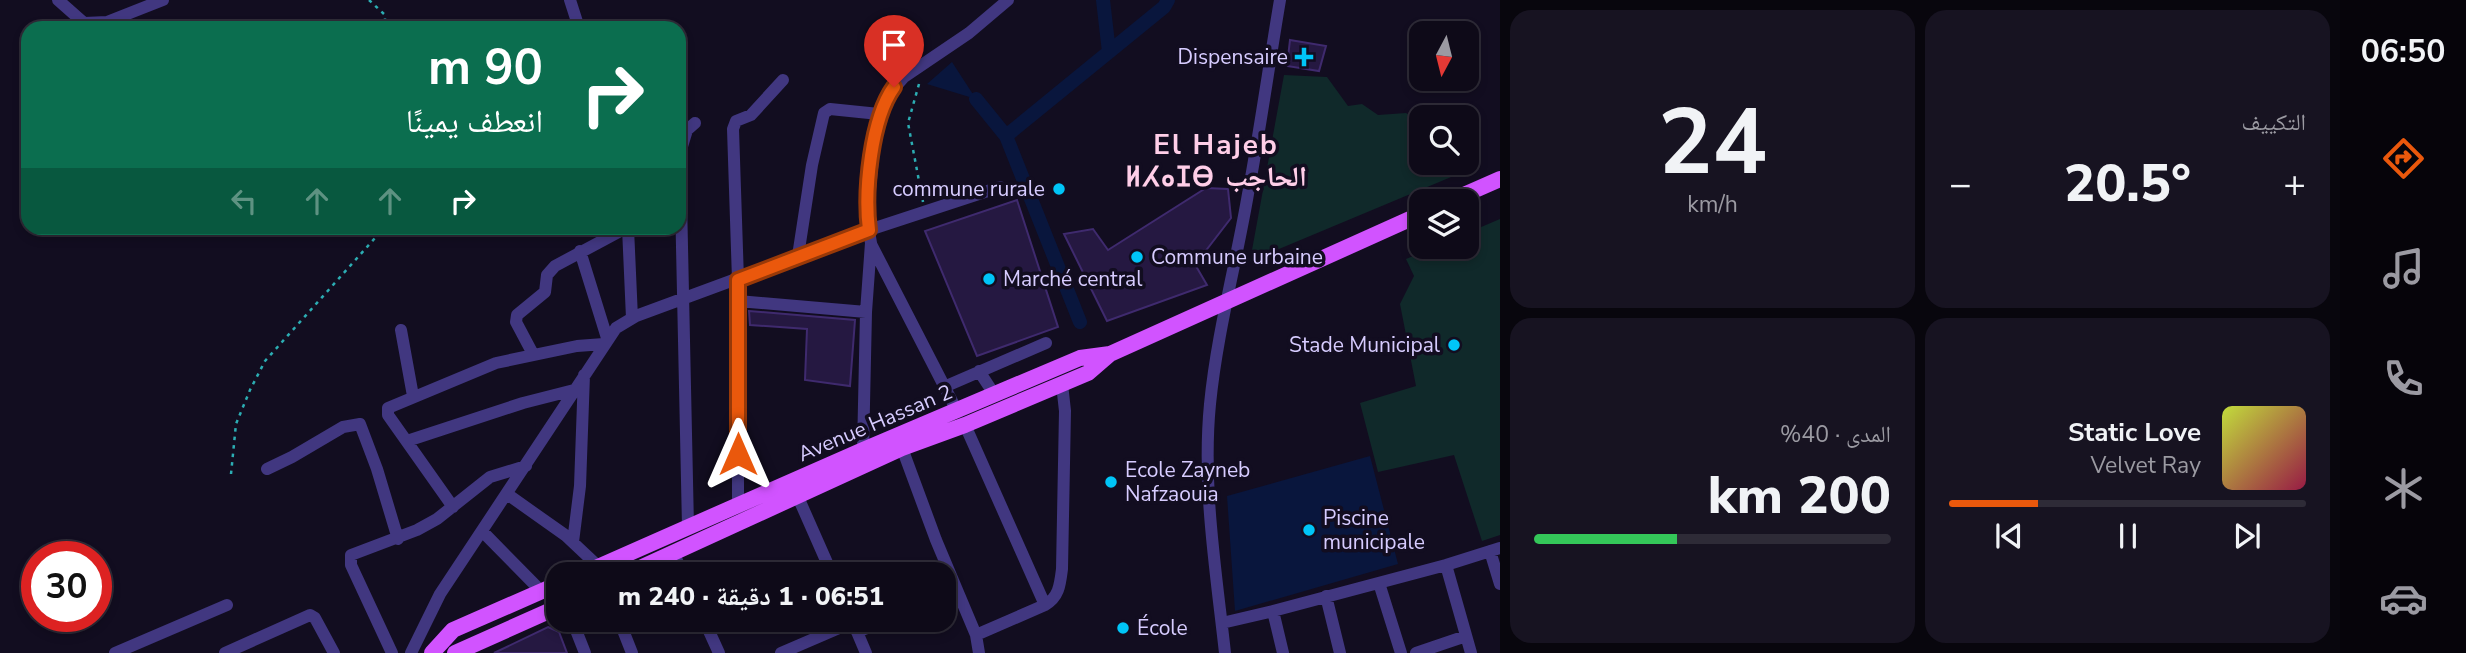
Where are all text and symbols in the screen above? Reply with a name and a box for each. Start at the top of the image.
pin [864,15,924,87]
north arrow [1409,21,1479,91]
map controls [1409,21,1479,259]
icon: arrive [875,26,913,64]
text: 06:50 [2361,30,2445,73]
text: 90 m [428,34,543,101]
place label: Dispensaire [1177,43,1288,71]
marker: Dispensaire [1294,47,1314,67]
icon: right [567,49,658,140]
text: 24 [1658,81,1767,205]
text: انعطف يمينًا [406,100,543,143]
button: search [1409,105,1479,175]
text: التكييف [2241,107,2306,138]
district label: El Hajeb ⵍⵃⴰⵊⴱ الحاجب [1125,126,1307,196]
icon: directions [2379,134,2428,183]
text: 20.5° [2064,148,2191,219]
text: − [1949,159,1972,210]
text: + [2283,159,2306,210]
place label: commune rurale [892,175,1045,203]
marker: commune rurale [1051,181,1067,197]
icon: left [225,182,263,220]
icon: ahead [298,182,336,220]
icon: ahead [371,182,409,220]
icon: right [444,182,482,220]
button: layers [1409,189,1479,259]
text: km/h [1687,189,1738,220]
place label: Commune urbaine [1151,243,1323,271]
icon: music [2379,244,2428,293]
marker: Commune urbaine [1129,249,1145,265]
place label: Marché central [1003,265,1143,293]
marker: Marché central [981,271,997,287]
place label: Stade Municipal [1289,331,1441,359]
marker: Stade Municipal [1446,337,1462,353]
icon: phone [2379,354,2428,403]
street label: Avenue Hassan 2 [793,378,957,468]
text: Static Love [2068,415,2201,450]
position arrow [701,417,775,491]
text: المدى · 40% [1780,419,1891,450]
text: Velvet Ray [2091,450,2201,481]
place label: Ecole Zayneb Nafzaouia [1125,456,1250,508]
text: 200 km [1708,460,1891,531]
icon: climate [2379,464,2428,513]
marker: Ecole Zayneb Nafzaouia [1103,474,1119,490]
place label: Piscine municipale [1323,504,1425,556]
icon: previous [1990,517,2028,555]
icon: pause [2109,517,2147,555]
icon: next [2228,517,2266,555]
marker: Piscine municipale [1301,522,1317,538]
speed limit sign: 30 [21,541,112,632]
icon: car [2379,574,2428,623]
text: 06:51 · 1 دقيقة · 240 m [618,579,884,614]
place label: École [1137,614,1188,642]
marker: École [1115,620,1131,636]

